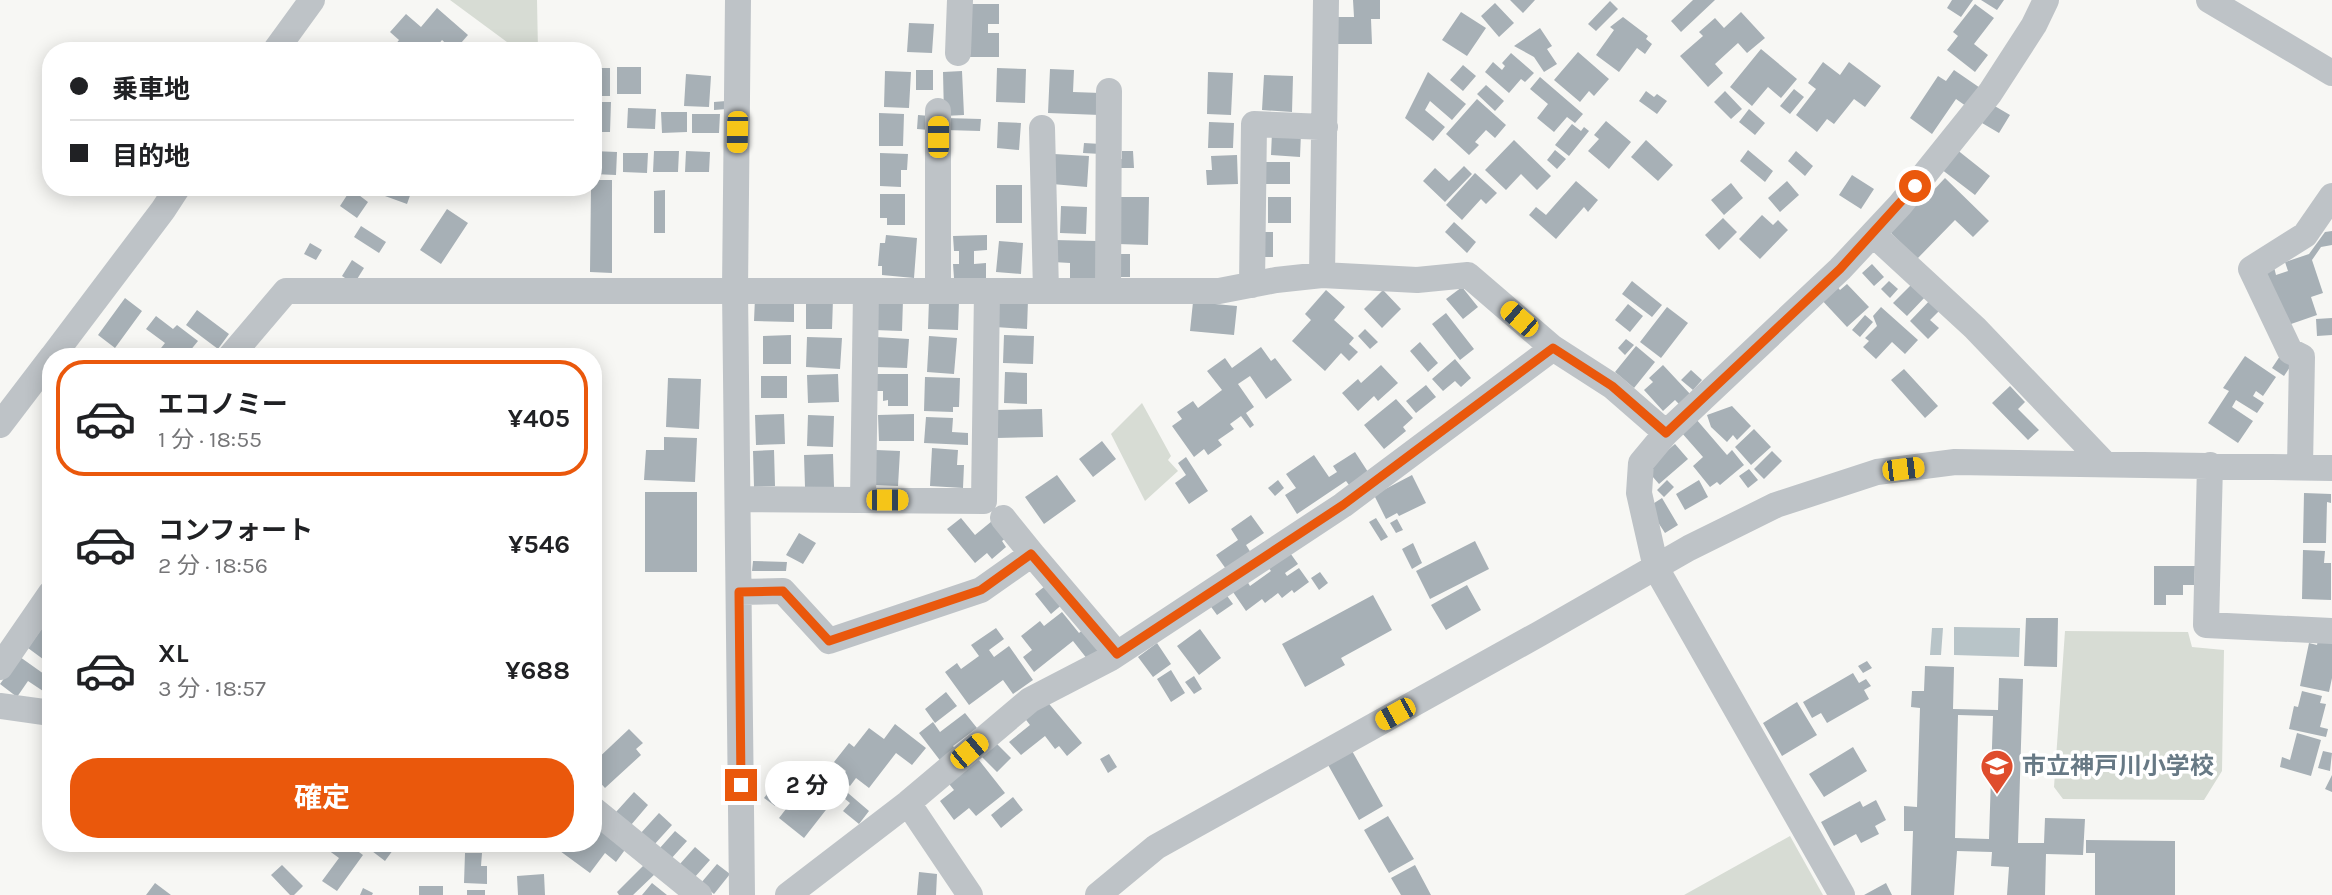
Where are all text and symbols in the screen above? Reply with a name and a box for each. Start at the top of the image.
text: 乗車地 [112,74,190,105]
car [727,111,748,153]
car [928,116,949,158]
text: 目的地 [112,141,190,172]
route start [1899,170,1931,202]
car [1497,297,1542,341]
icon: car [74,387,137,450]
text: エコノミー [158,389,288,420]
text: ¥405 [508,403,570,434]
text: 1 分 · 18:55 [158,426,262,453]
car [1881,456,1926,482]
car [867,490,909,511]
icon: car [74,513,137,576]
text: コンフォート [158,515,313,546]
text: ¥546 [508,529,570,560]
text: 2 分 · 18:56 [158,552,268,579]
text: XL [158,638,189,669]
icon: car [74,639,137,702]
text: ¥688 [505,655,570,686]
text: 3 分 · 18:57 [158,675,266,702]
car [1372,695,1419,733]
car [947,729,992,773]
school or university icon: 市立神戸川小学校 [1978,747,2016,796]
place label: 市立神戸川小学校 [2022,752,2214,780]
button: 確定 [70,758,574,838]
callout: 2 分 [766,760,850,810]
route end [725,769,757,801]
text: 2 分 [786,772,828,799]

